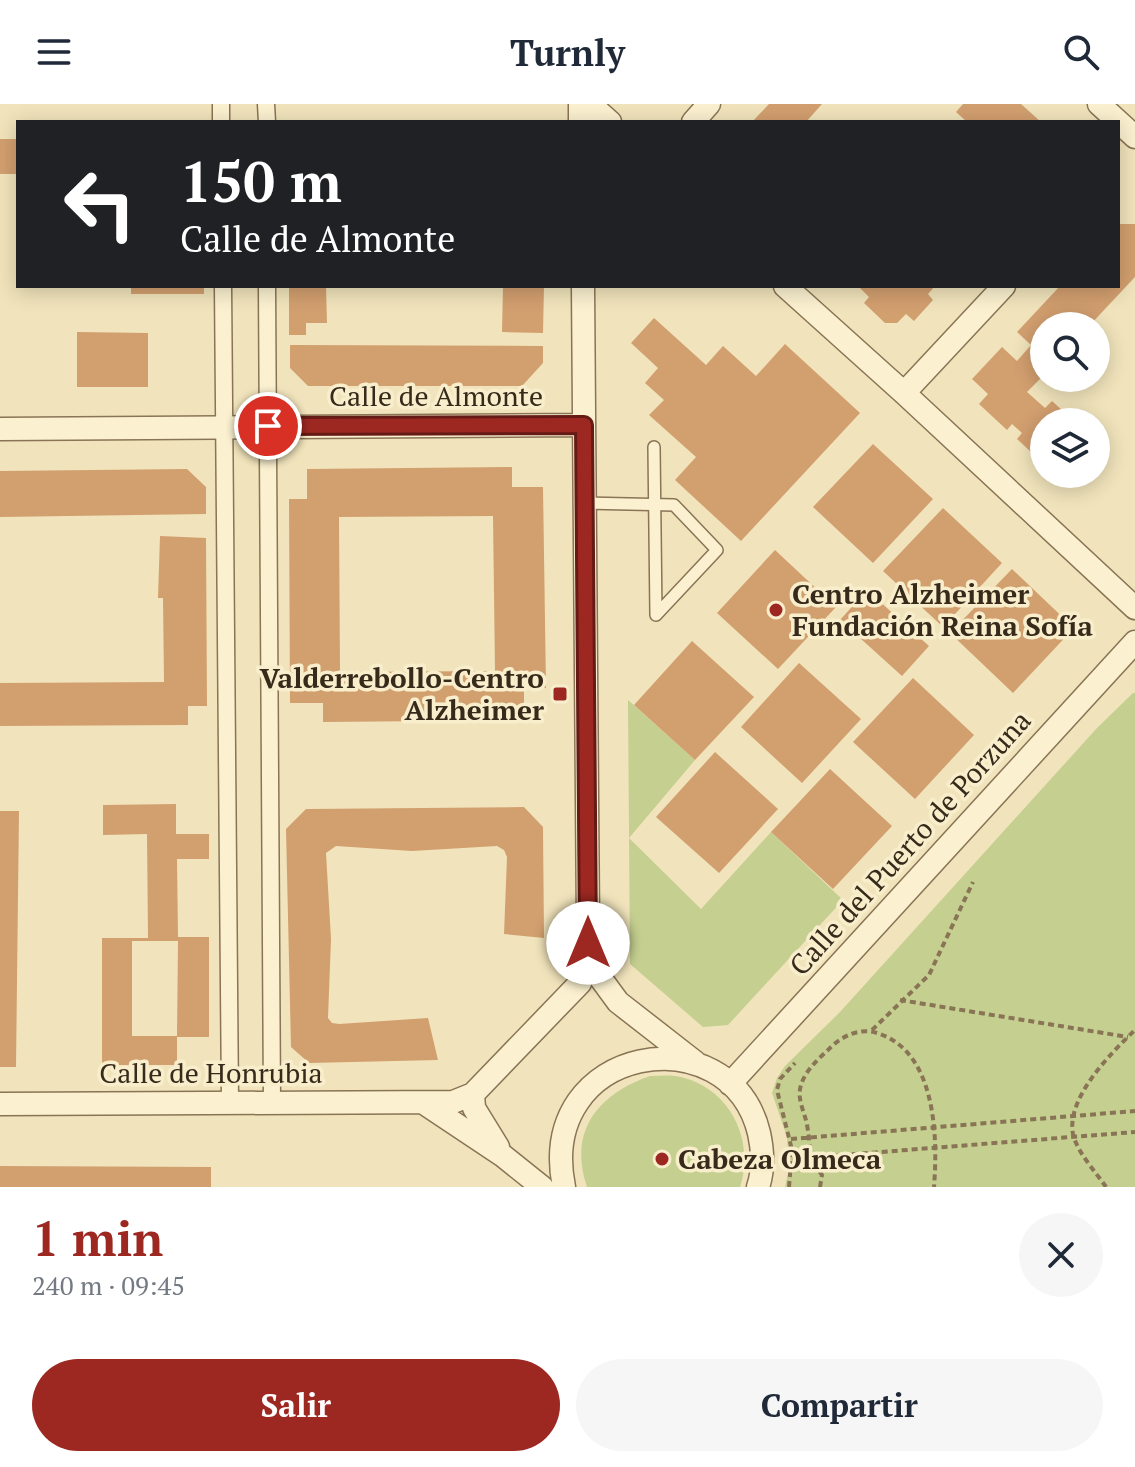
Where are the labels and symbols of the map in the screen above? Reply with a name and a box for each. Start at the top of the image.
street label: Calle de Almonte [329,377,543,414]
pin [234,392,302,460]
place label: Centro Alzheimer Fundación Reina Sofía [792,575,1093,644]
marker: Centro Alzheimer Fundación Reina Sofía [767,601,785,619]
place label: Valderrebollo-Centro Alzheimer [260,659,544,728]
marker: Valderrebollo-Centro Alzheimer [551,685,569,703]
street label: Calle del Puerto de Porzuna [781,702,1038,983]
position arrow [546,901,630,985]
street label: Calle de Honrubia [99,1054,323,1091]
place label: Cabeza Olmeca [678,1140,882,1177]
marker: Cabeza Olmeca [653,1150,671,1168]

